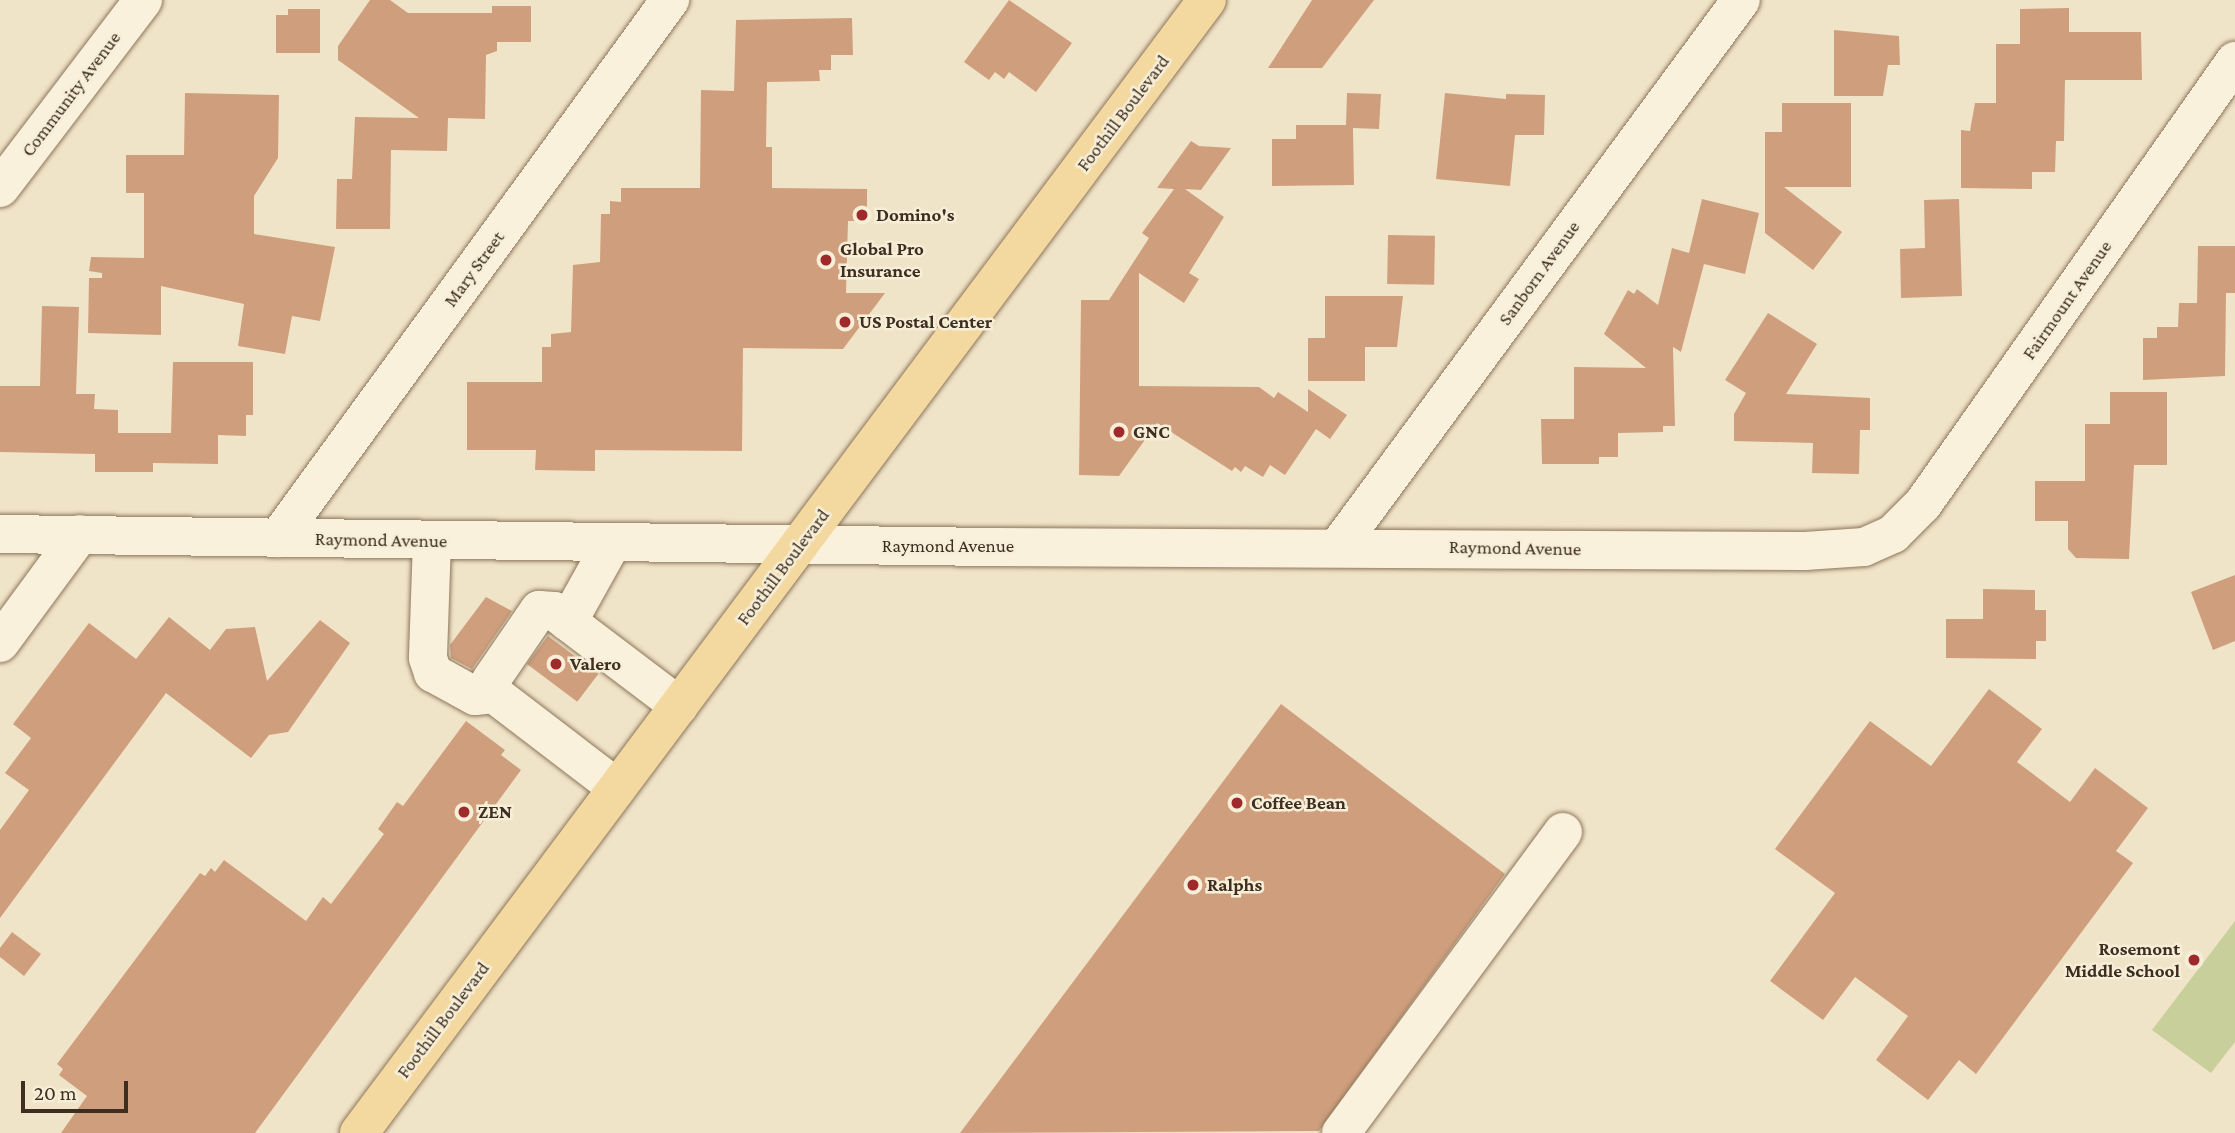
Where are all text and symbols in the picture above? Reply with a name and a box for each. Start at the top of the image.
street label: Community Avenue [17,27,125,161]
street label: Foothill Boulevard [1072,50,1174,176]
place label: Domino's [876,204,954,226]
marker: Domino's [854,207,870,223]
street label: Sanborn Avenue [1493,216,1585,330]
street label: Mary Street [439,227,509,311]
street label: Fairmount Avenue [2017,236,2117,364]
place label: Global Pro Insurance [840,238,924,282]
marker: Global Pro Insurance [818,252,834,268]
place label: US Postal Center [859,311,992,333]
marker: US Postal Center [837,314,853,330]
place label: GNC [1133,421,1170,443]
marker: GNC [1111,424,1127,440]
street label: Foothill Boulevard [732,504,834,630]
street label: Raymond Avenue [315,527,447,553]
street label: Raymond Avenue [882,535,1014,557]
street label: Raymond Avenue [1449,535,1581,561]
place label: Valero [570,653,621,675]
marker: Valero [548,656,564,672]
place label: Coffee Bean [1251,792,1346,814]
marker: Coffee Bean [1229,795,1245,811]
place label: ZEN [478,801,512,823]
marker: ZEN [456,804,472,820]
place label: Ralphs [1207,874,1262,896]
marker: Ralphs [1185,877,1201,893]
place label: Rosemont Middle School [2065,938,2180,982]
marker: Rosemont Middle School [2186,952,2202,968]
street label: Foothill Boulevard [392,957,494,1083]
scale bar [24,1066,131,1110]
text: 20 m [34,1081,77,1105]

